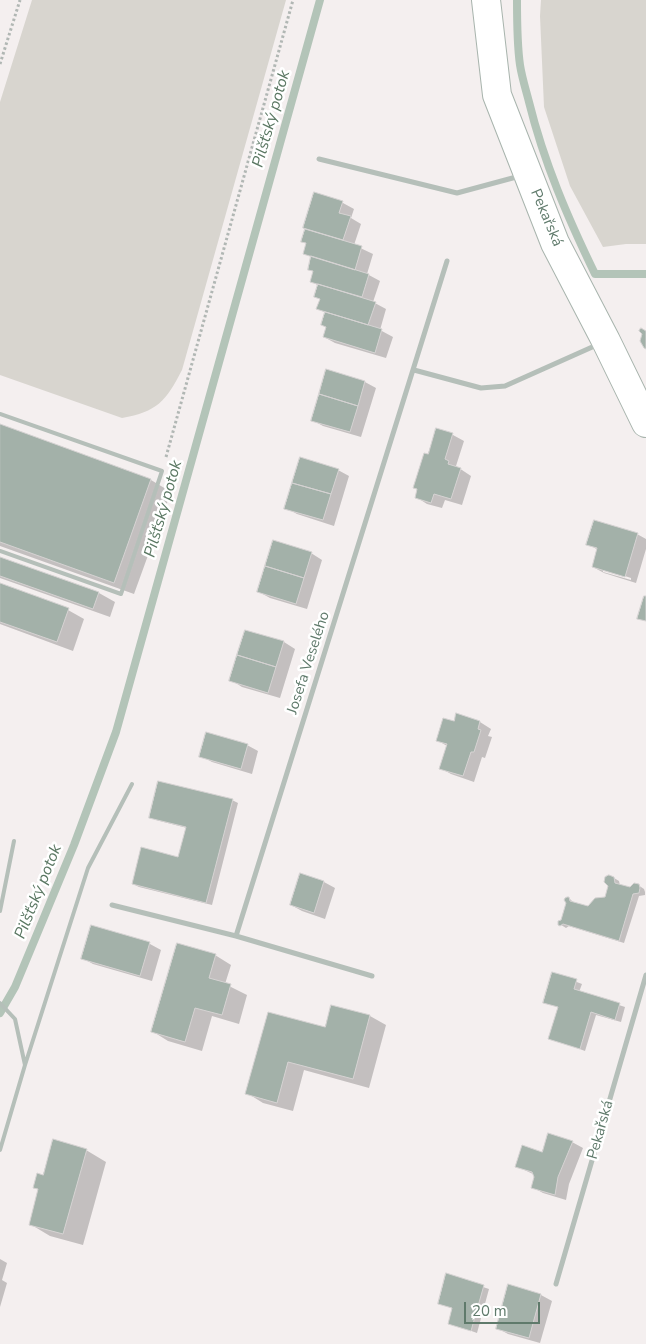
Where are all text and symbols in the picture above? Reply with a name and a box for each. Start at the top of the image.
water label: Pilšťský potok [249,68,295,170]
street label: Pekařská [526,187,566,249]
water label: Pilšťský potok [141,458,187,560]
street label: Josefa Veselého [284,609,334,717]
water label: Pilšťský potok [11,842,67,942]
street label: Pekařská [584,1098,618,1162]
scale bar [466,1292,542,1324]
text: 20 m [472,1301,507,1321]

